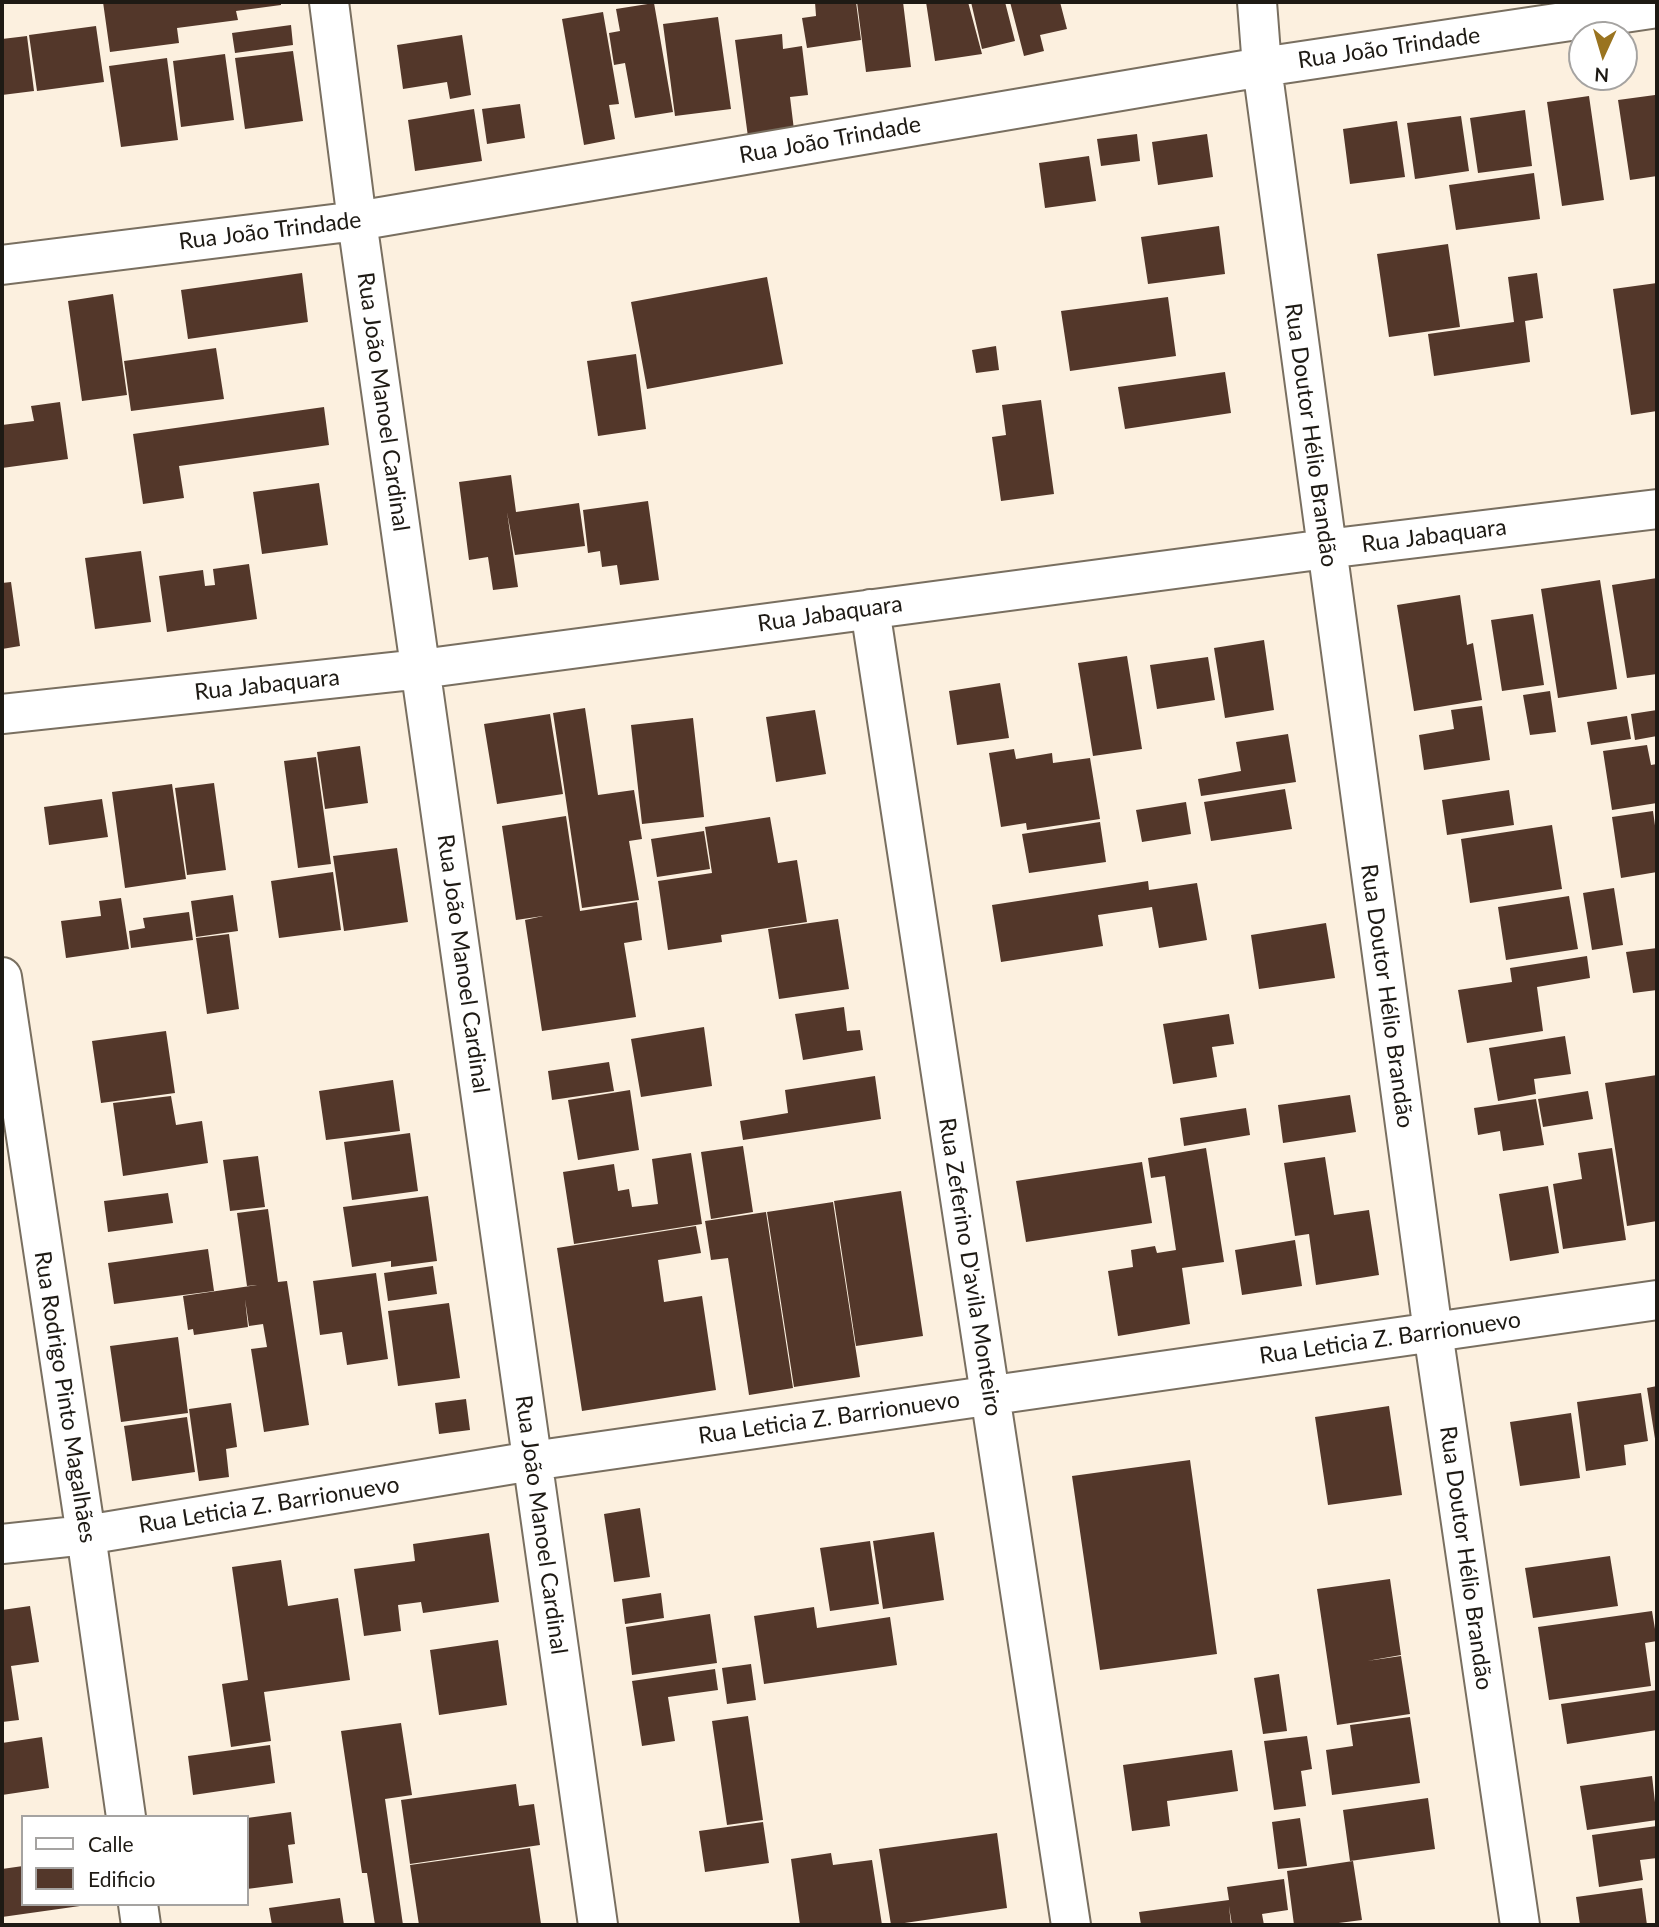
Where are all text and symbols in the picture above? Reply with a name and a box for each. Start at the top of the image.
north arrow [1568,21,1638,91]
street label: Rua João Trindade [1296,22,1482,74]
text: N [1594,63,1610,87]
street label: Rua João Trindade [737,110,923,170]
street label: Rua João Trindade [177,206,363,256]
street label: Rua João Manoel Cardinal [351,271,415,533]
street label: Rua Doutor Hélio Brandão [1279,301,1343,569]
street label: Rua Jabaquara [1360,513,1508,559]
street label: Rua Jabaquara [756,590,904,638]
street label: Rua Jabaquara [193,664,341,706]
street label: Rua João Manoel Cardinal [431,833,495,1095]
street label: Rua Doutor Hélio Brandão [1355,862,1419,1130]
street label: Rua Zeferino D'avila Monteiro [933,1116,1007,1418]
street label: Rua Rodrigo Pinto Magalhães [28,1249,102,1545]
street label: Rua Leticia Z. Barrionuevo [1257,1306,1523,1370]
street label: Rua Leticia Z. Barrionuevo [696,1386,962,1450]
street label: Rua João Manoel Cardinal [509,1394,573,1656]
street label: Rua Doutor Hélio Brandão [1434,1424,1498,1692]
street label: Rua Leticia Z. Barrionuevo [137,1471,401,1539]
legend [21,1815,248,1906]
text: Calle [88,1831,133,1856]
text: Edificio [88,1866,155,1891]

